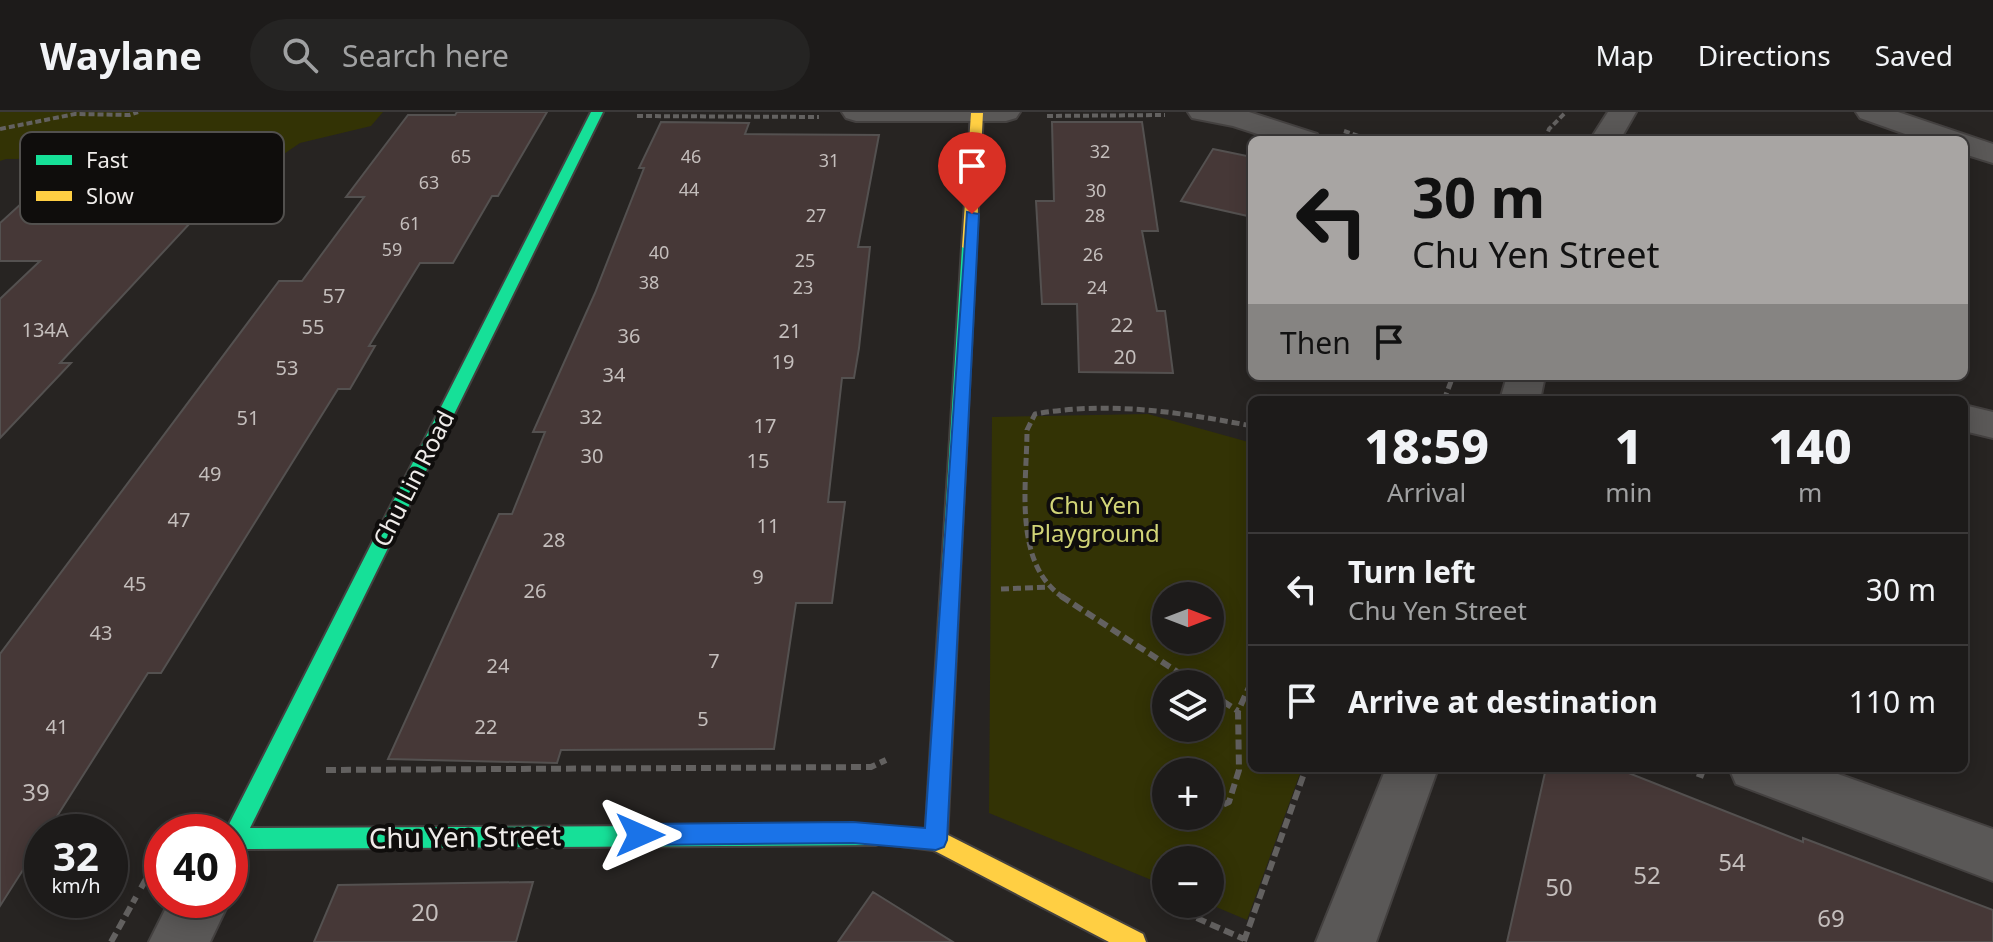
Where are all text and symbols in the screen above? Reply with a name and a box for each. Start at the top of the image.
search box [250,19,810,91]
text: Waylane [40,29,202,81]
icon: search [278,33,322,77]
text: Search here [342,35,509,76]
text: Map [1595,36,1654,74]
text: Directions [1698,36,1831,74]
text: Saved [1875,36,1953,74]
legend [20,132,284,224]
pin [938,132,1006,214]
house number: 32 [1090,139,1110,163]
text: Fast [86,144,128,174]
house number: 65 [451,144,471,168]
house number: 46 [681,144,701,168]
icon: arrive [950,144,994,188]
house number: 31 [819,148,839,172]
text: 30 m [1412,158,1545,234]
icon: left [1280,168,1384,272]
house number: 63 [419,170,439,194]
house number: 44 [679,177,699,201]
house number: 30 [1086,178,1106,202]
text: Slow [86,180,135,210]
house number: 27 [806,203,826,227]
house number: 28 [1085,203,1105,227]
house number: 61 [400,211,420,235]
text: Chu Yen Street [1412,230,1660,279]
house number: 59 [382,237,402,261]
house number: 40 [649,240,669,264]
house number: 26 [1083,242,1103,266]
house number: 25 [795,248,815,272]
house number: 38 [639,270,659,294]
house number: 23 [793,275,813,299]
house number: 24 [1087,275,1107,299]
house number: 57 [323,282,345,309]
house number: 22 [1111,311,1133,338]
house number: 55 [302,313,324,340]
house number: 134A [21,316,69,343]
house number: 21 [779,317,801,344]
icon: arrive [1367,320,1411,364]
house number: 36 [618,322,640,349]
text: Then [1280,322,1351,363]
house number: 20 [1114,343,1136,370]
house number: 19 [772,348,794,375]
house number: 53 [276,354,298,381]
house number: 34 [603,361,626,388]
house number: 32 [580,403,602,430]
house number: 51 [237,404,259,431]
street label: Chu Lin Road [364,405,461,552]
house number: 17 [754,412,776,439]
text: 18:59 [1364,413,1489,478]
text: 1 [1615,413,1643,478]
text: 140 [1769,413,1852,478]
house number: 30 [581,442,603,469]
house number: 15 [747,447,769,474]
house number: 49 [199,460,221,487]
text: Arrival [1387,474,1466,510]
text: min [1605,474,1652,510]
text: m [1798,474,1822,510]
park label: Chu Yen Playground [1030,488,1160,549]
house number: 47 [168,506,190,533]
house number: 11 [757,512,779,539]
house number: 28 [543,526,565,553]
text: Turn left [1348,551,1476,592]
house number: 9 [752,563,764,590]
icon: left [1280,567,1324,611]
text: 30 m [1866,569,1936,610]
house number: 45 [124,570,146,597]
house number: 26 [524,577,546,604]
north arrow [1152,582,1224,654]
map controls [1152,582,1224,918]
text: Chu Yen Street [1348,592,1527,628]
house number: 43 [90,619,112,646]
house number: 7 [708,647,720,674]
house number: 24 [487,652,510,679]
button: layers [1152,670,1224,742]
icon: arrive [1280,679,1324,723]
text: Arrive at destination [1348,681,1658,722]
text: 110 m [1849,681,1936,722]
house number: 5 [697,705,709,732]
house number: 41 [46,713,68,740]
house number: 22 [475,713,497,740]
button: + [1152,758,1224,830]
house number: 39 [22,775,50,808]
position arrow [598,793,682,877]
speed limit sign: 40 [144,814,248,918]
street label: Chu Yen Street [368,815,562,857]
text: 32 [53,828,99,883]
house number: 54 [1718,845,1746,878]
button: − [1152,846,1224,918]
house number: 52 [1633,858,1661,891]
house number: 50 [1545,870,1573,903]
text: km/h [51,872,101,899]
house number: 20 [411,895,439,928]
house number: 69 [1817,901,1845,934]

